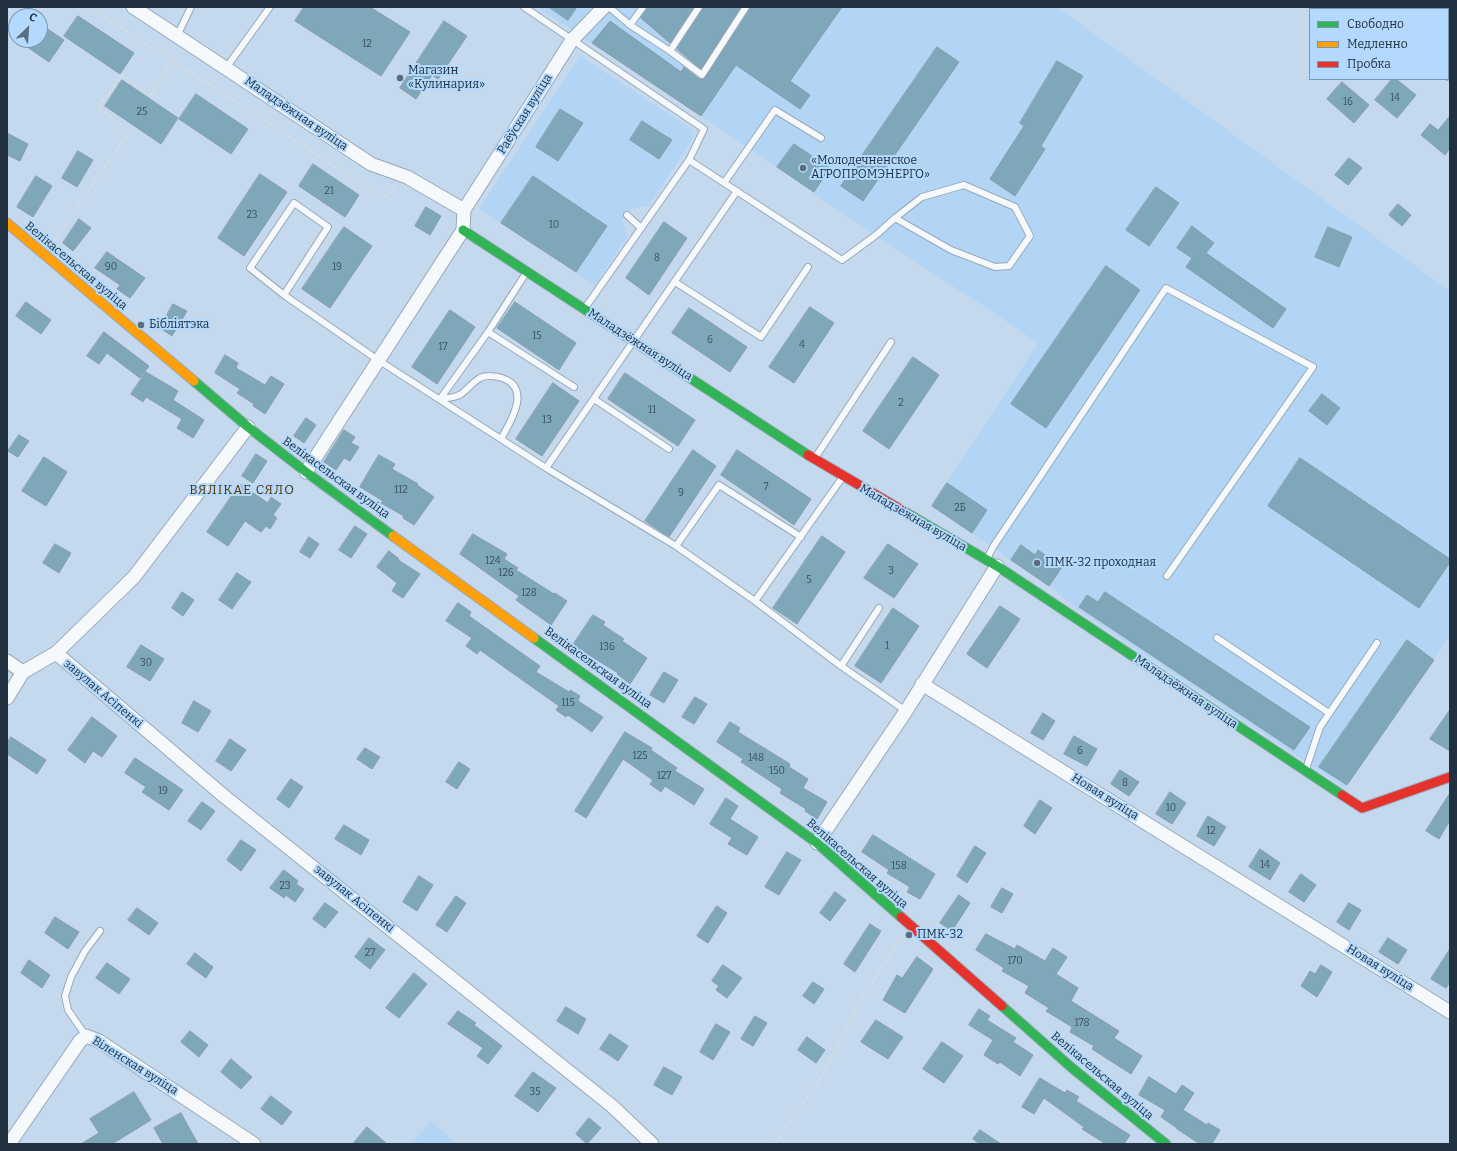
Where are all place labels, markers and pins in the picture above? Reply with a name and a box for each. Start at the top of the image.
place label: Магазин «Кулинария» [408,64,485,92]
marker: Магазин «Кулинария» [395,73,405,83]
place label: «Молодечненское АГРОПРОМЭНЕРГО» [811,154,930,182]
marker: «Молодечненское АГРОПРОМЭНЕРГО» [798,163,808,173]
place label: Бібліятэка [149,318,209,332]
marker: Бібліятэка [136,320,146,330]
place label: ПМК-32 проходная [1045,556,1156,570]
marker: ПМК-32 проходная [1032,558,1042,568]
place label: ПМК-32 [917,928,963,942]
marker: ПМК-32 [904,930,914,940]

